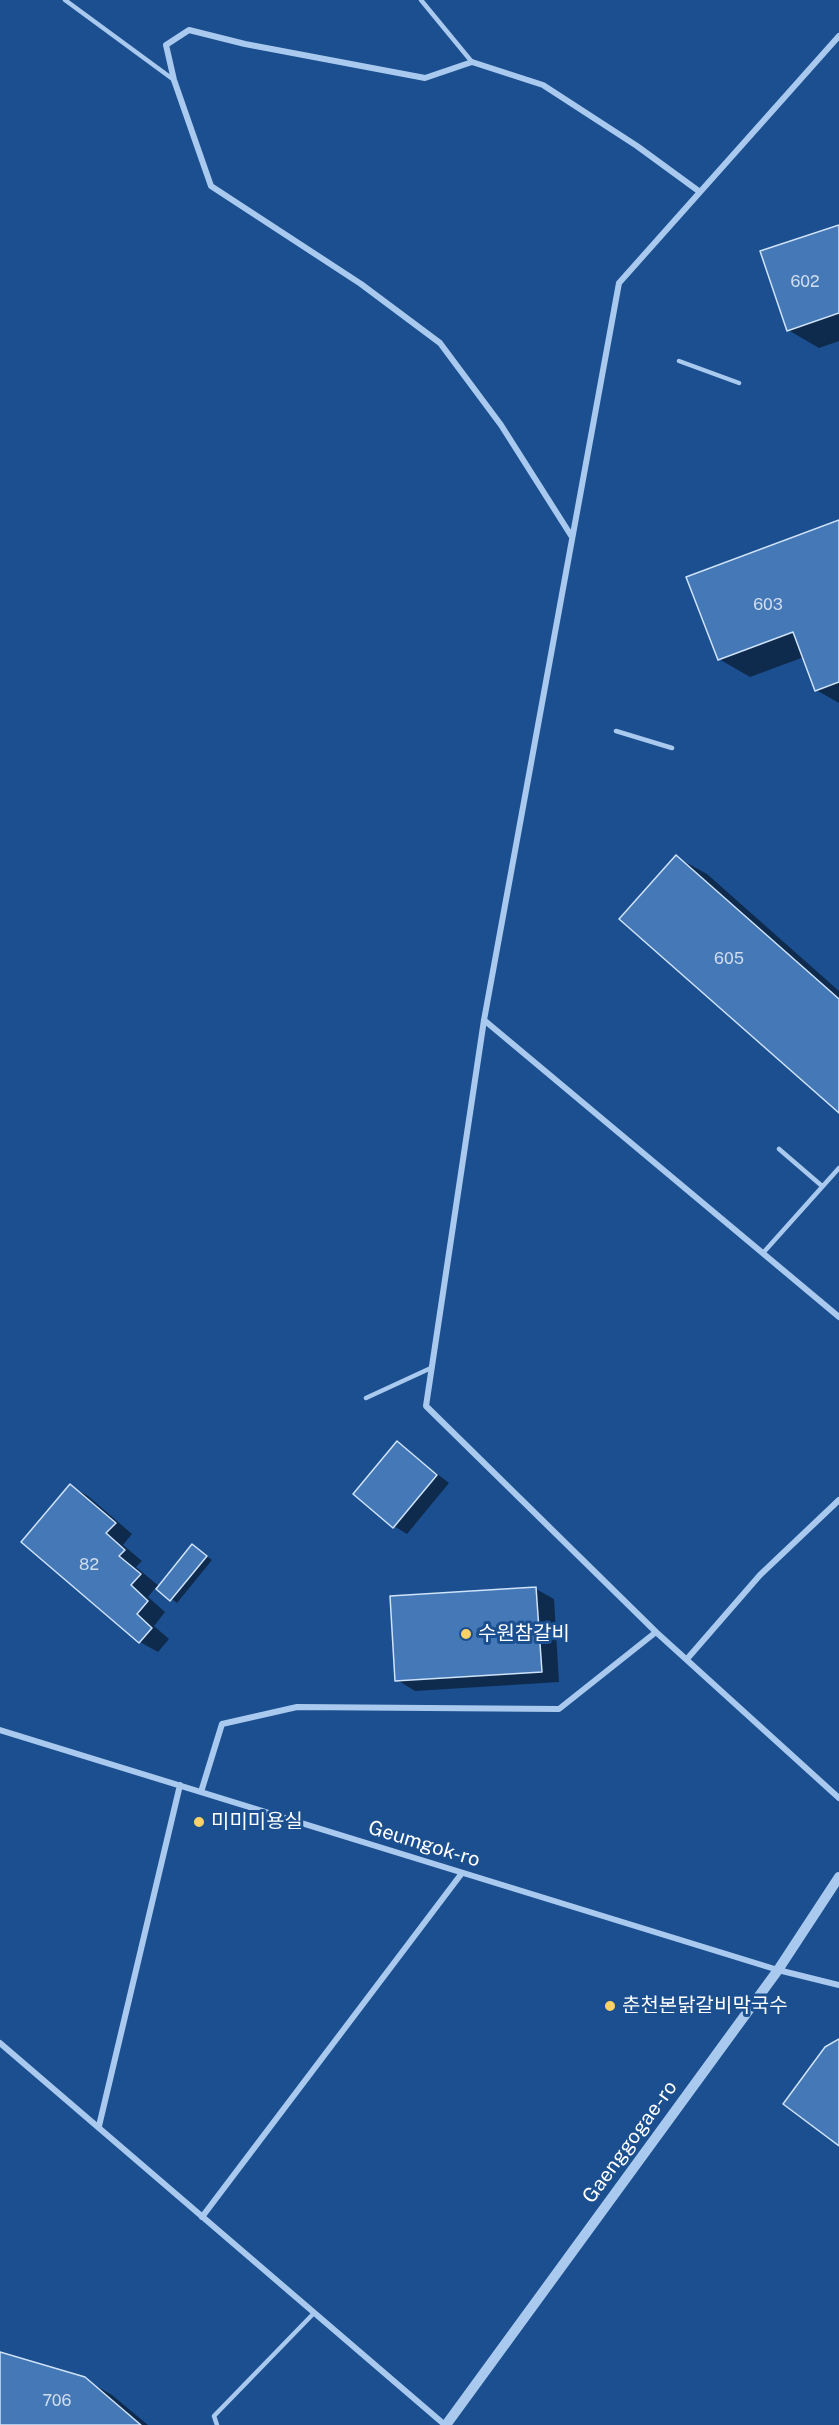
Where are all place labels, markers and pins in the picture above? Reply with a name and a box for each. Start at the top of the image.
place label: 수원참갈비 [478,1622,570,1646]
marker: 수원참갈비 [459,1627,473,1641]
place label: 미미미용실 [211,1810,303,1834]
marker: 미미미용실 [192,1815,206,1829]
place label: 춘천본닭갈비막국수 [622,1994,788,2018]
marker: 춘천본닭갈비막국수 [603,1999,617,2013]

